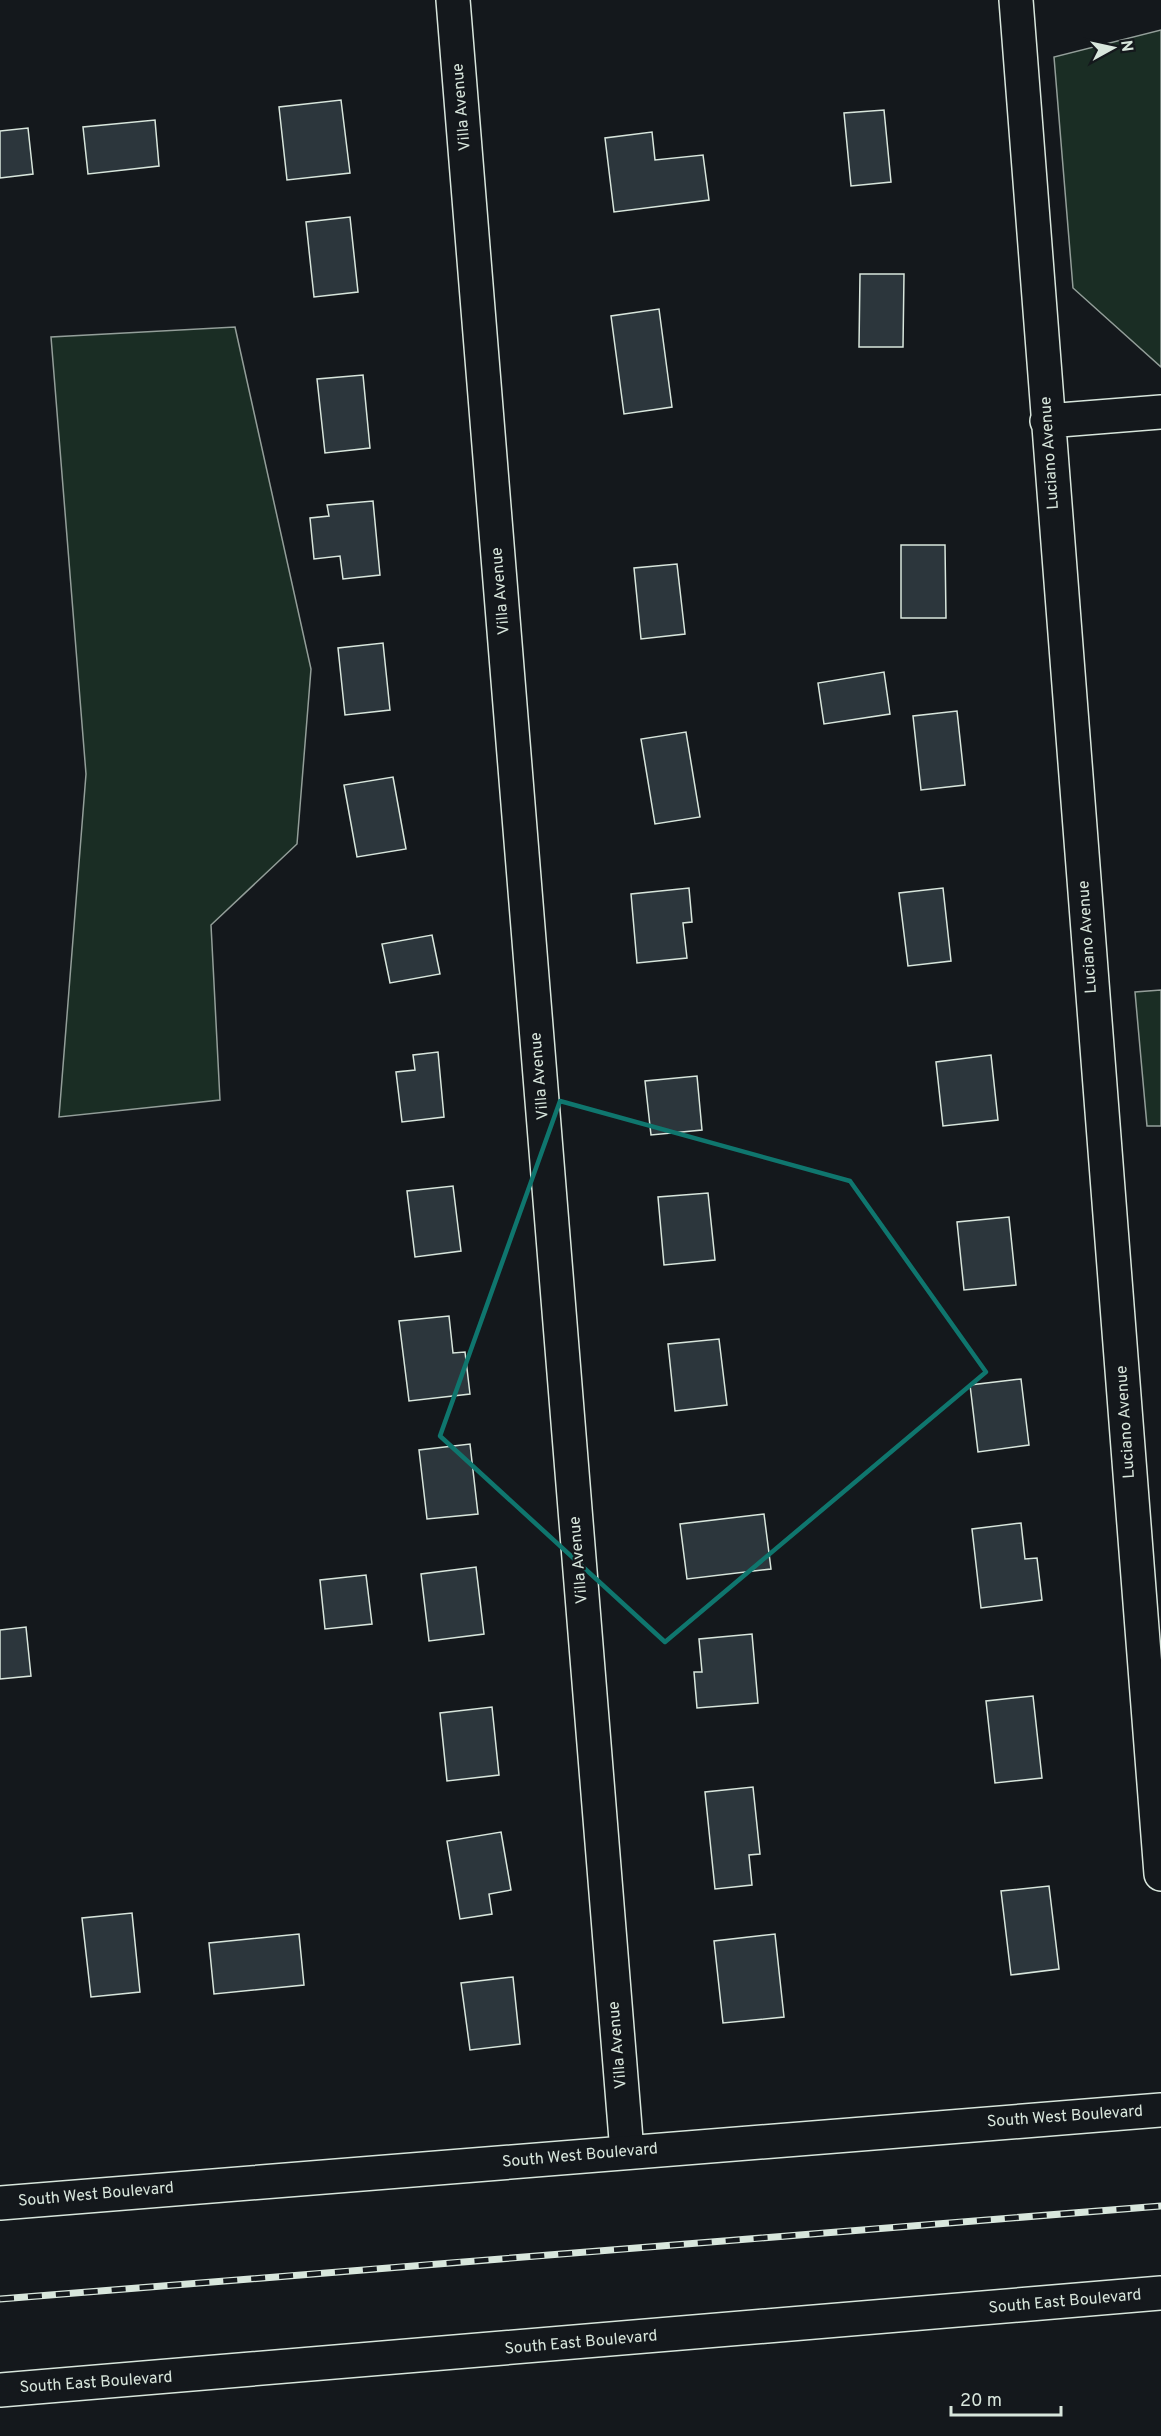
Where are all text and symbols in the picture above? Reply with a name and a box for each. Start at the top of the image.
north arrow [1083,18,1143,78]
text: N [1115,39,1137,53]
street label: Villa Avenue [448,62,476,152]
street label: Luciano Avenue [1036,396,1064,510]
street label: Villa Avenue [487,546,515,636]
street label: Luciano Avenue [1074,880,1102,994]
street label: Villa Avenue [526,1031,554,1121]
street label: Luciano Avenue [1112,1365,1140,1479]
street label: Villa Avenue [565,1515,593,1605]
street label: Villa Avenue [604,2000,632,2090]
street label: South West Boulevard [986,2102,1144,2132]
street label: South West Boulevard [501,2139,659,2173]
street label: South West Boulevard [17,2178,175,2212]
street label: South East Boulevard [988,2285,1142,2319]
street label: South East Boulevard [504,2326,658,2360]
street label: South East Boulevard [19,2368,173,2398]
scale bar [951,2379,1060,2417]
text: 20 m [960,2390,1002,2413]

